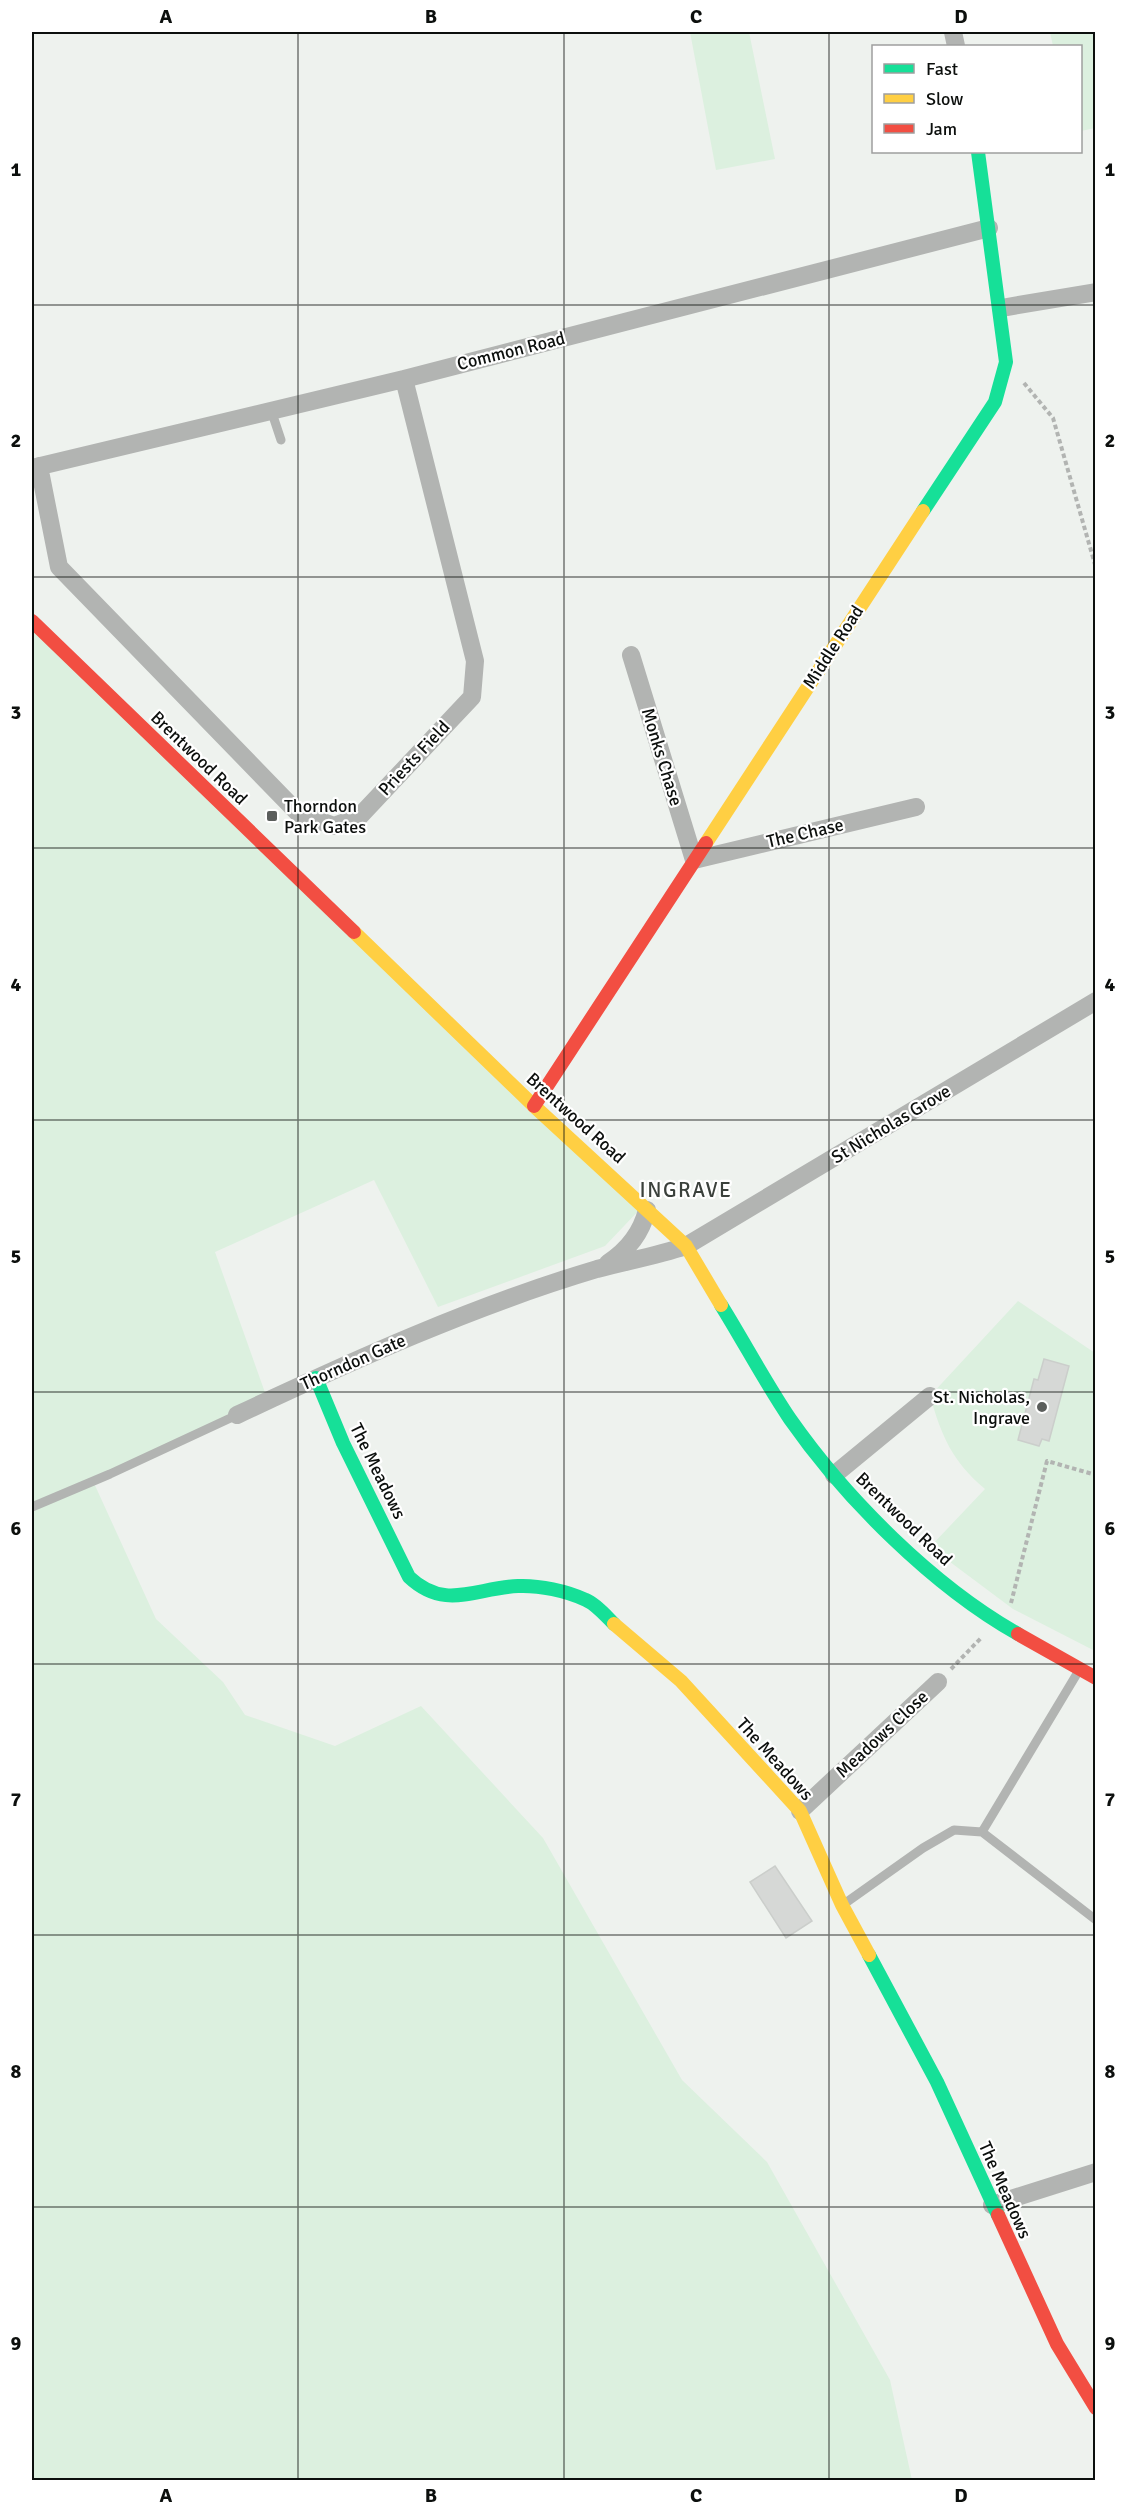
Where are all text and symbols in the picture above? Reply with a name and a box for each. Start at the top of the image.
text: A [160,4,173,29]
text: B [425,4,437,29]
text: C [690,4,702,29]
text: D [954,4,968,29]
legend [872,45,1082,153]
text: Fast [926,58,958,80]
text: Slow [926,88,963,110]
text: Jam [926,118,957,140]
text: 1 [11,157,22,182]
text: 1 [1105,157,1116,182]
street label: Common Road [455,327,567,375]
text: 2 [11,428,21,453]
text: 2 [1105,428,1115,453]
street label: Middle Road [798,601,868,693]
text: 3 [11,700,21,725]
text: 3 [1105,700,1115,725]
street label: Monks Chase [637,705,687,809]
street label: Brentwood Road [146,706,252,810]
street label: Priests Field [374,716,454,800]
place label: Thorndon Park Gates [284,795,366,838]
marker: Thorndon Park Gates [265,809,279,823]
street label: The Chase [764,813,846,853]
text: 4 [11,972,22,997]
text: 4 [1105,972,1116,997]
street label: Brentwood Road [522,1068,630,1168]
street label: St Nicholas Grove [827,1080,955,1168]
district label: INGRAVE [640,1177,732,1203]
text: 5 [11,1244,21,1269]
text: 5 [1105,1244,1115,1269]
street label: Thorndon Gate [297,1329,409,1395]
place label: St. Nicholas, Ingrave [933,1386,1030,1429]
marker: St. Nicholas, Ingrave [1035,1400,1049,1414]
street label: The Meadows [345,1420,411,1523]
street label: Brentwood Road [851,1467,957,1571]
text: 6 [11,1516,22,1541]
text: 6 [1105,1516,1116,1541]
street label: Meadows Close [831,1686,933,1782]
street label: The Meadows [732,1713,818,1805]
text: 7 [11,1787,22,1812]
text: 7 [1105,1787,1116,1812]
text: 8 [11,2059,22,2084]
text: 8 [1105,2059,1116,2084]
street label: The Meadows [974,2138,1036,2242]
text: 9 [11,2331,22,2356]
text: 9 [1105,2331,1116,2356]
text: A [160,2483,173,2508]
text: B [425,2483,437,2508]
text: C [690,2483,702,2508]
text: D [954,2483,968,2508]

